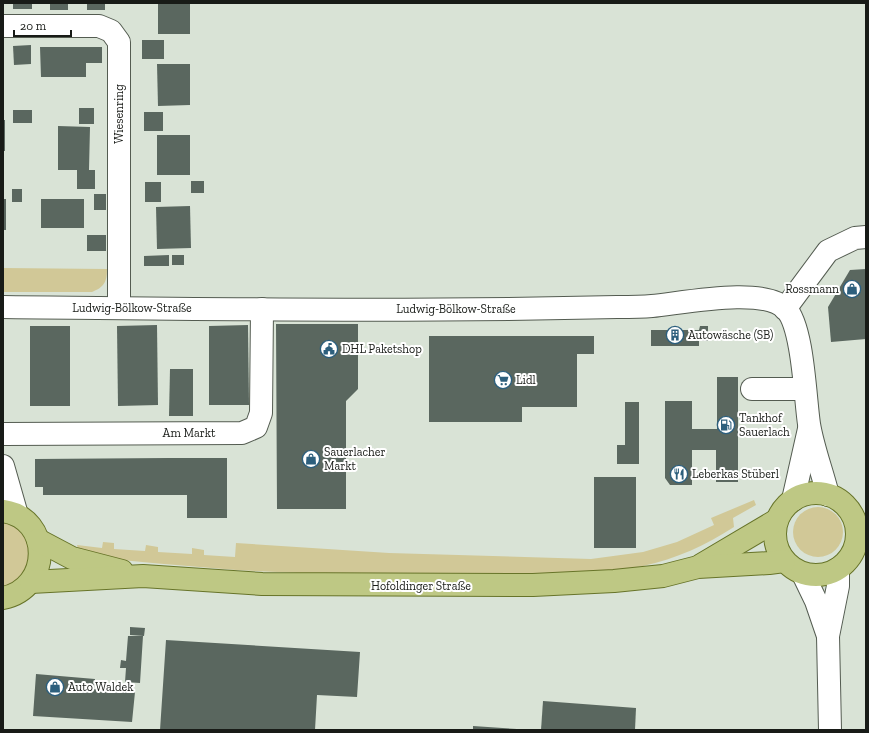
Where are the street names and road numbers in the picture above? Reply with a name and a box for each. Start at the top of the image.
street label: Wiesenring [112,84,126,144]
street label: Ludwig-Bölkow-Straße [72,301,192,315]
street label: Ludwig-Bölkow-Straße [396,302,516,316]
street label: Am Markt [163,426,216,440]
street label: Hofoldinger Straße [371,579,471,593]

